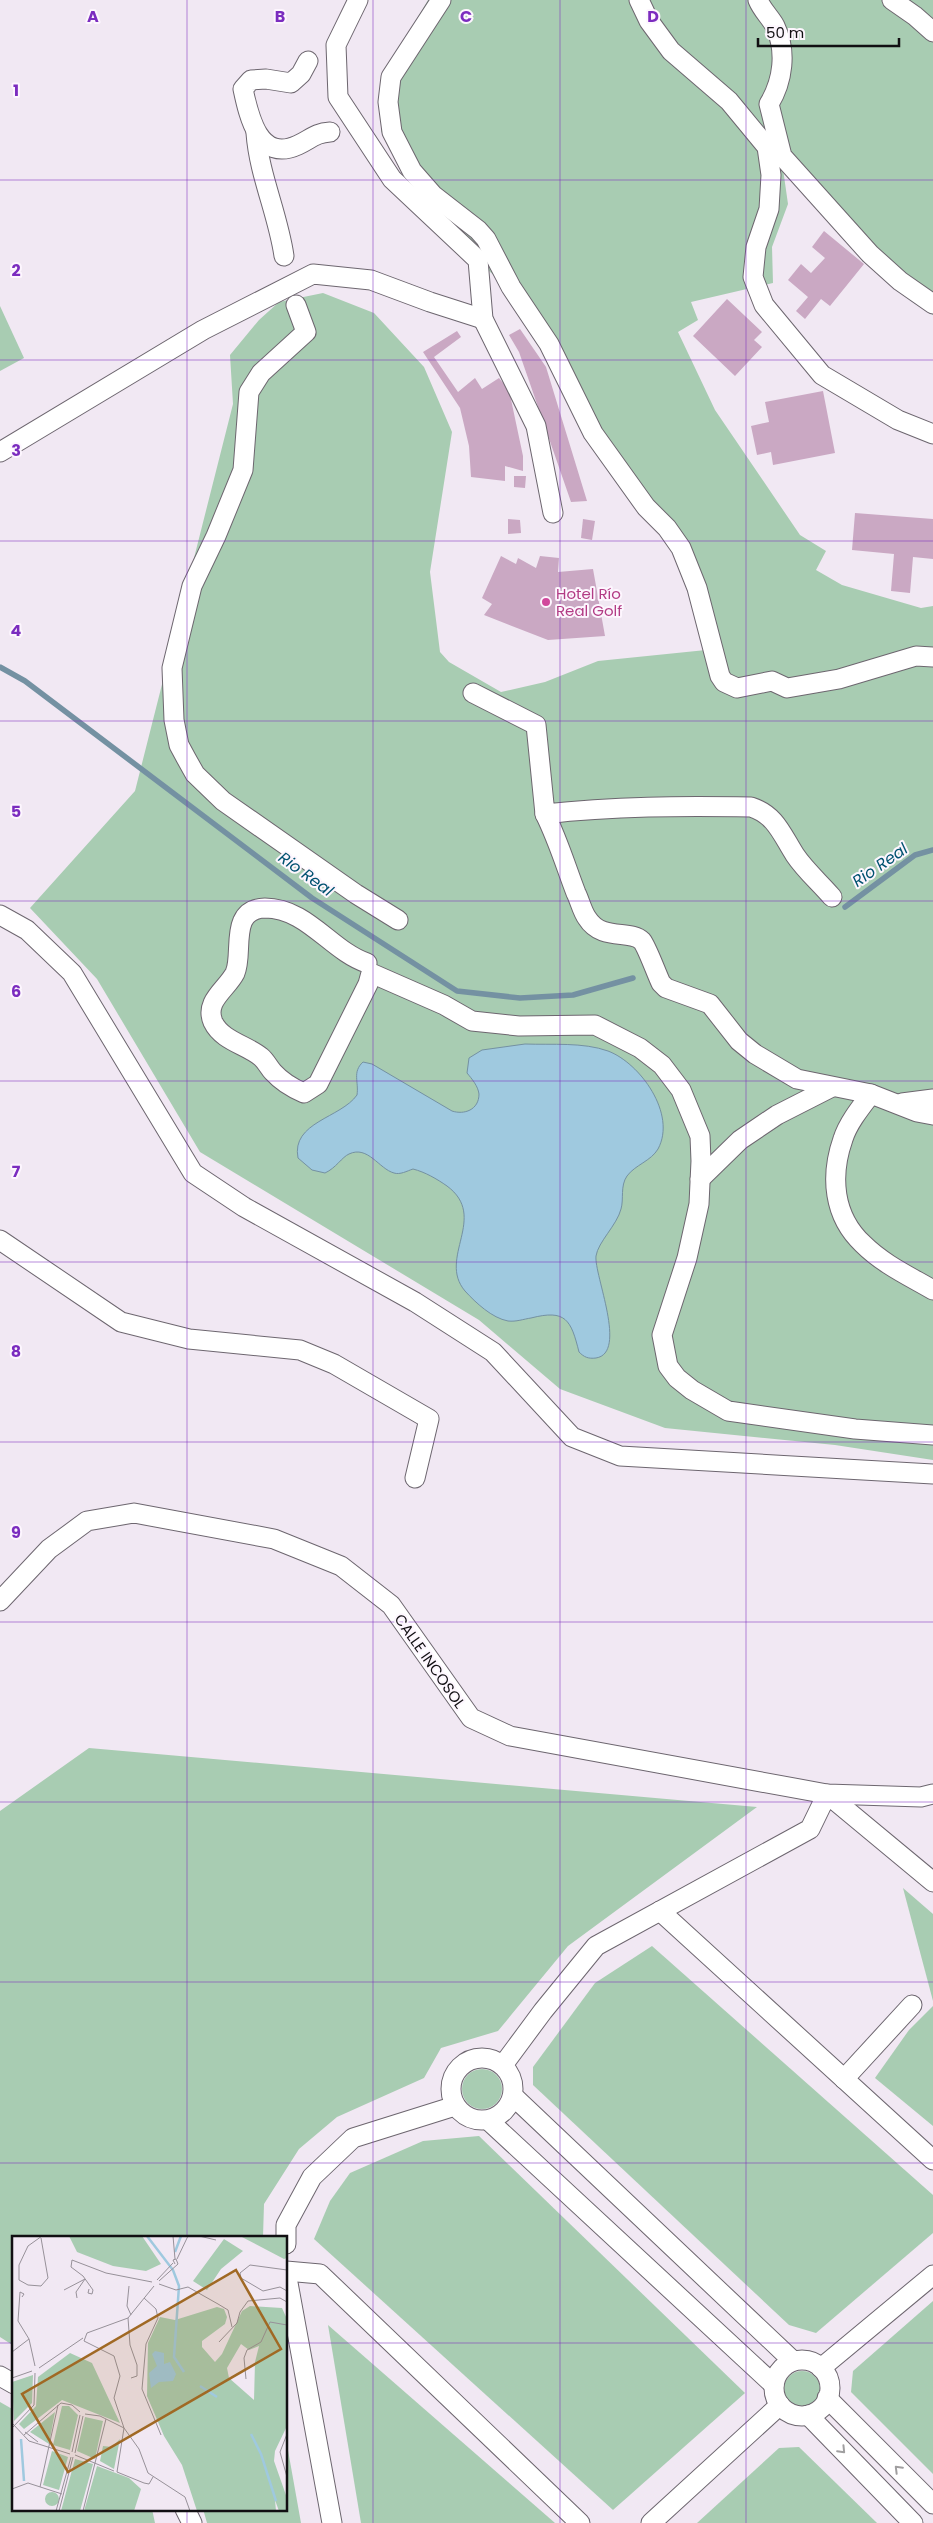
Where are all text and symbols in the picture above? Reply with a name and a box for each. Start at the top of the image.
text: A [87,5,99,28]
text: B [275,5,285,28]
text: C [460,5,472,28]
text: D [647,5,659,28]
scale bar [758,15,899,47]
text: 50 m [766,22,804,43]
text: 1 [13,79,19,102]
text: 2 [11,259,21,282]
text: 3 [11,439,21,462]
place label: Hotel Río Real Golf [556,583,622,621]
marker: Hotel Río Real Golf [540,596,552,608]
text: 4 [11,619,22,642]
text: 5 [11,800,21,823]
water label: Rio Real [848,837,912,893]
water label: Rio Real [274,846,338,902]
text: 6 [11,980,21,1003]
text: 7 [12,1160,21,1183]
text: 8 [11,1340,21,1363]
text: 9 [11,1521,21,1544]
street label: CALLE INCOSOL [390,1610,471,1713]
inset map [12,2236,288,2510]
one-way arrow [836,2444,845,2453]
one-way arrow [895,2466,904,2475]

